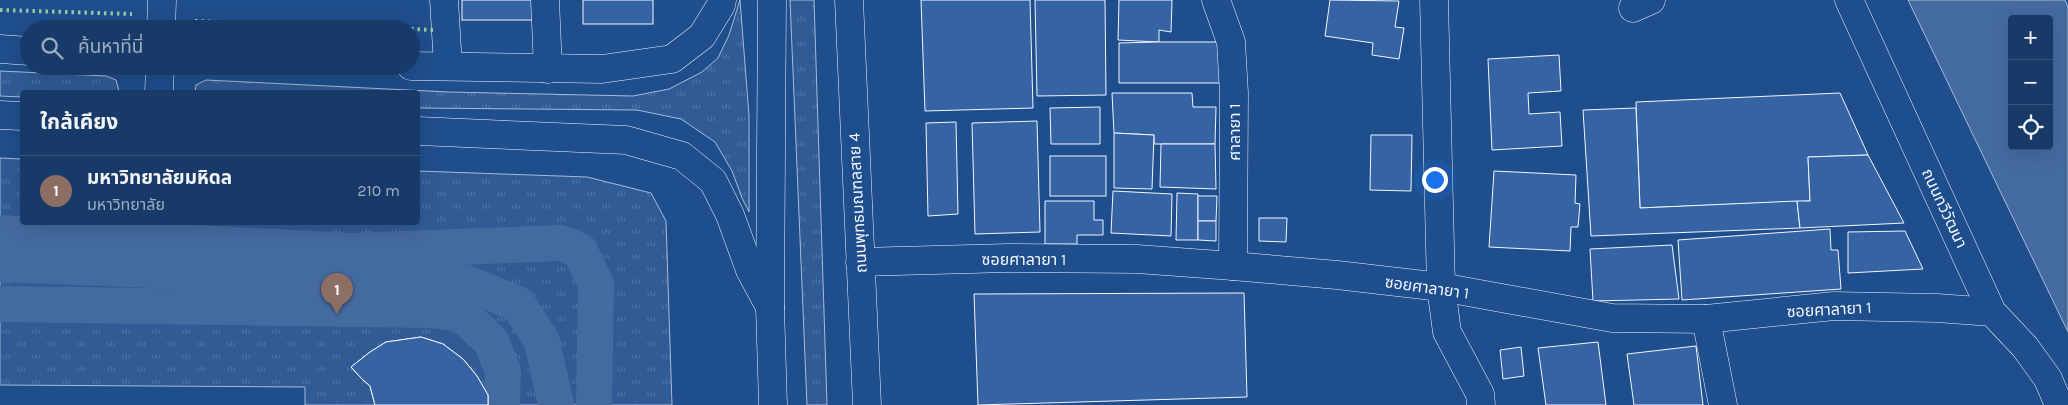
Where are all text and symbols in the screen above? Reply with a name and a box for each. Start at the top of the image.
map controls [2008,15,2053,150]
button: + [2008,15,2053,60]
search box [20,20,420,75]
icon: search [38,34,66,62]
text: ค้นหาที่นี่ [78,36,143,58]
button: − [2008,60,2053,105]
street label: ศาลายา 1 [1225,103,1244,161]
button: locate [2008,105,2053,150]
text: ใกล้เคียง [40,110,118,134]
street label: ถนนพุทธมณฑลสาย 4 [844,132,871,273]
street label: ถนนทวีวัฒนา [1918,165,1971,251]
text: มหาวิทยาลัยมหิดล [87,167,232,189]
your location [1422,167,1448,193]
text: 1 [53,181,59,200]
text: 210 m [357,181,400,200]
text: มหาวิทยาลัย [87,195,165,214]
street label: ซอยศาลายา 1 [982,250,1066,269]
street label: ซอยศาลายา 1 [1384,272,1470,303]
pin: 1 [321,273,353,314]
street label: ซอยศาลายา 1 [1786,298,1872,321]

